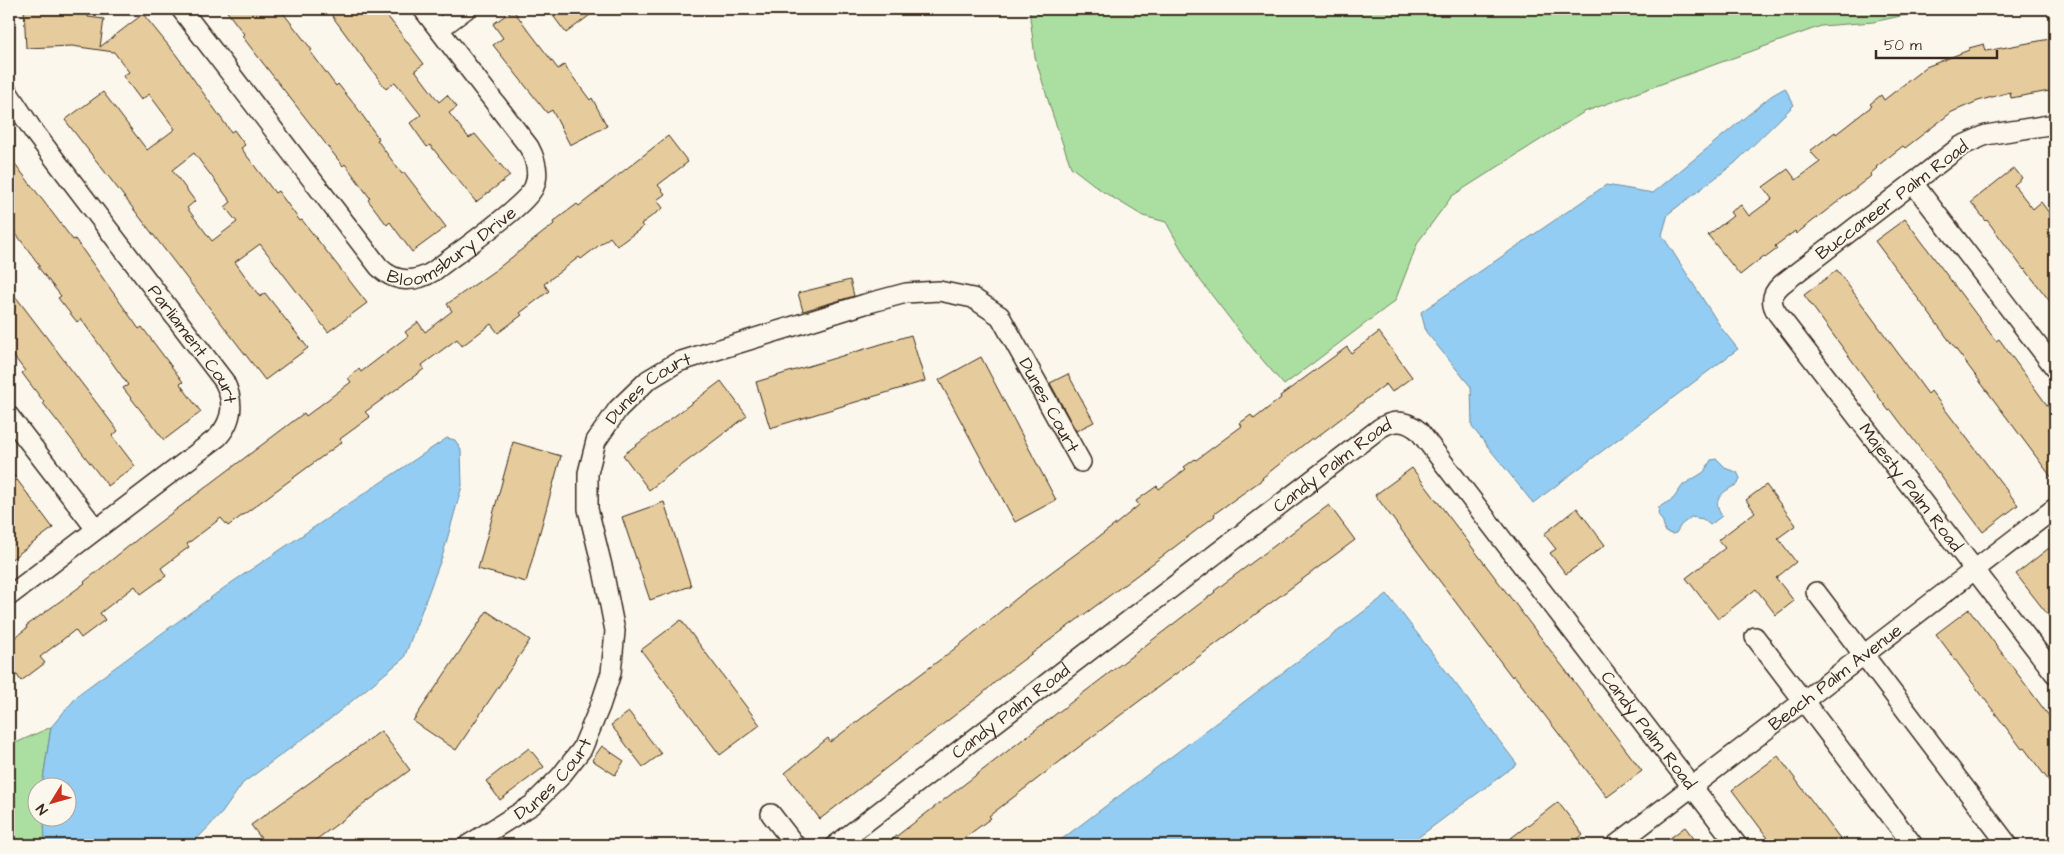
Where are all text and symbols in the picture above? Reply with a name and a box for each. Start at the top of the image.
scale bar [1876,28,1998,60]
text: 50 m [1884,35,1922,56]
street label: Buccaneer Palm Road [1810,134,1974,266]
street label: Bloomsbury Drive [383,200,522,292]
street label: Parliament Court [142,279,243,406]
street label: Dunes Court [599,346,695,429]
street label: Dunes Court [1013,353,1086,458]
street label: Candy Palm Road [1268,411,1395,518]
street label: Majesty Palm Road [1853,417,1969,557]
street label: Beach Palm Avenue [1763,617,1907,736]
street label: Candy Palm Road [946,658,1075,765]
street label: Candy Palm Road [1595,665,1702,794]
street label: Dunes Court [509,733,598,826]
north arrow [28,776,78,826]
text: N [32,800,53,819]

